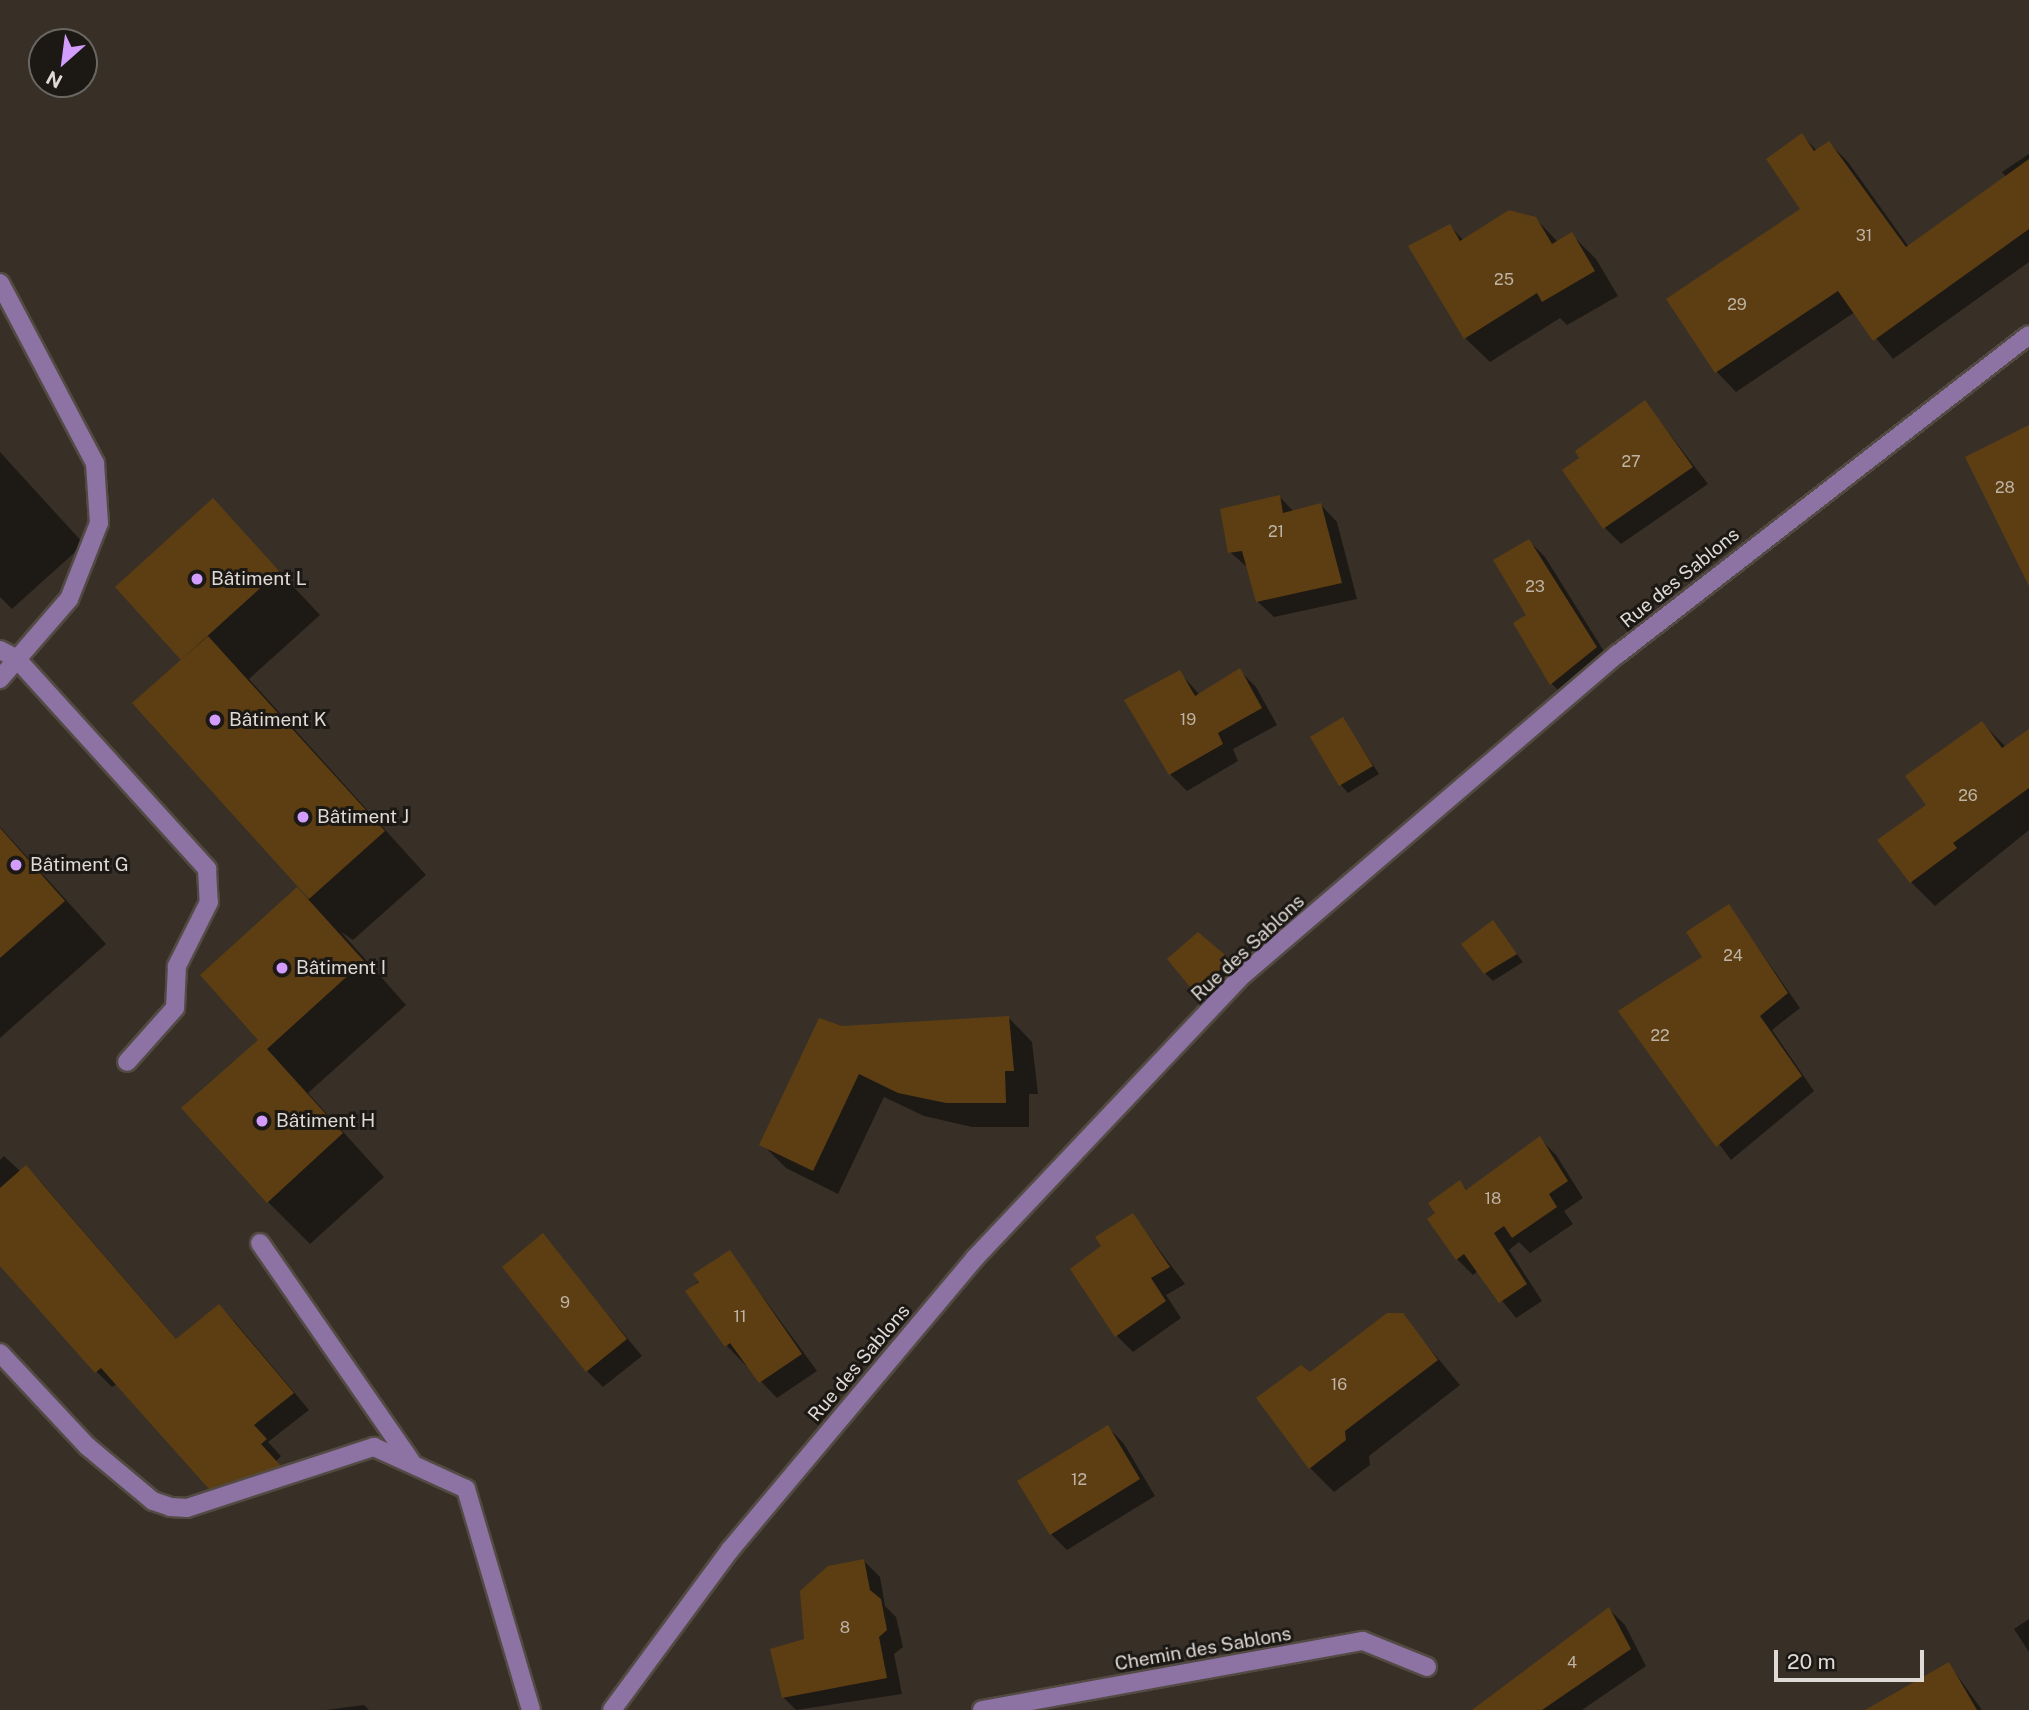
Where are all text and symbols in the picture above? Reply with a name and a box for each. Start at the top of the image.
north arrow [28,28,98,98]
text: N [42,67,66,93]
house number: 31 [1856,226,1872,246]
house number: 25 [1494,270,1514,290]
house number: 29 [1727,295,1747,315]
house number: 27 [1621,452,1641,472]
house number: 28 [1995,478,2015,498]
house number: 21 [1268,522,1284,542]
street label: Rue des Sablons [1616,523,1744,633]
place label: Bâtiment L [211,568,307,590]
marker: Bâtiment L [189,571,205,587]
house number: 23 [1525,577,1545,597]
place label: Bâtiment K [229,709,327,731]
house number: 19 [1180,710,1196,730]
marker: Bâtiment K [207,712,223,728]
house number: 26 [1958,786,1978,806]
place label: Bâtiment J [317,806,409,828]
marker: Bâtiment J [295,809,311,825]
place label: Bâtiment G [30,854,129,876]
marker: Bâtiment G [8,857,24,873]
street label: Rue des Sablons [1187,890,1309,1006]
house number: 24 [1723,946,1743,966]
place label: Bâtiment I [296,957,386,979]
marker: Bâtiment I [274,960,290,976]
house number: 22 [1650,1026,1670,1046]
place label: Bâtiment H [276,1110,375,1132]
marker: Bâtiment H [254,1113,270,1129]
house number: 18 [1485,1189,1501,1209]
house number: 9 [560,1293,570,1313]
street label: Rue des Sablons [803,1300,915,1426]
house number: 11 [733,1307,747,1327]
house number: 16 [1331,1375,1347,1395]
house number: 12 [1071,1470,1087,1490]
house number: 8 [840,1618,850,1638]
street label: Chemin des Sablons [1113,1622,1293,1676]
scale bar [1777,1636,1927,1680]
text: 20 m [1787,1649,1836,1674]
house number: 4 [1567,1653,1577,1673]

